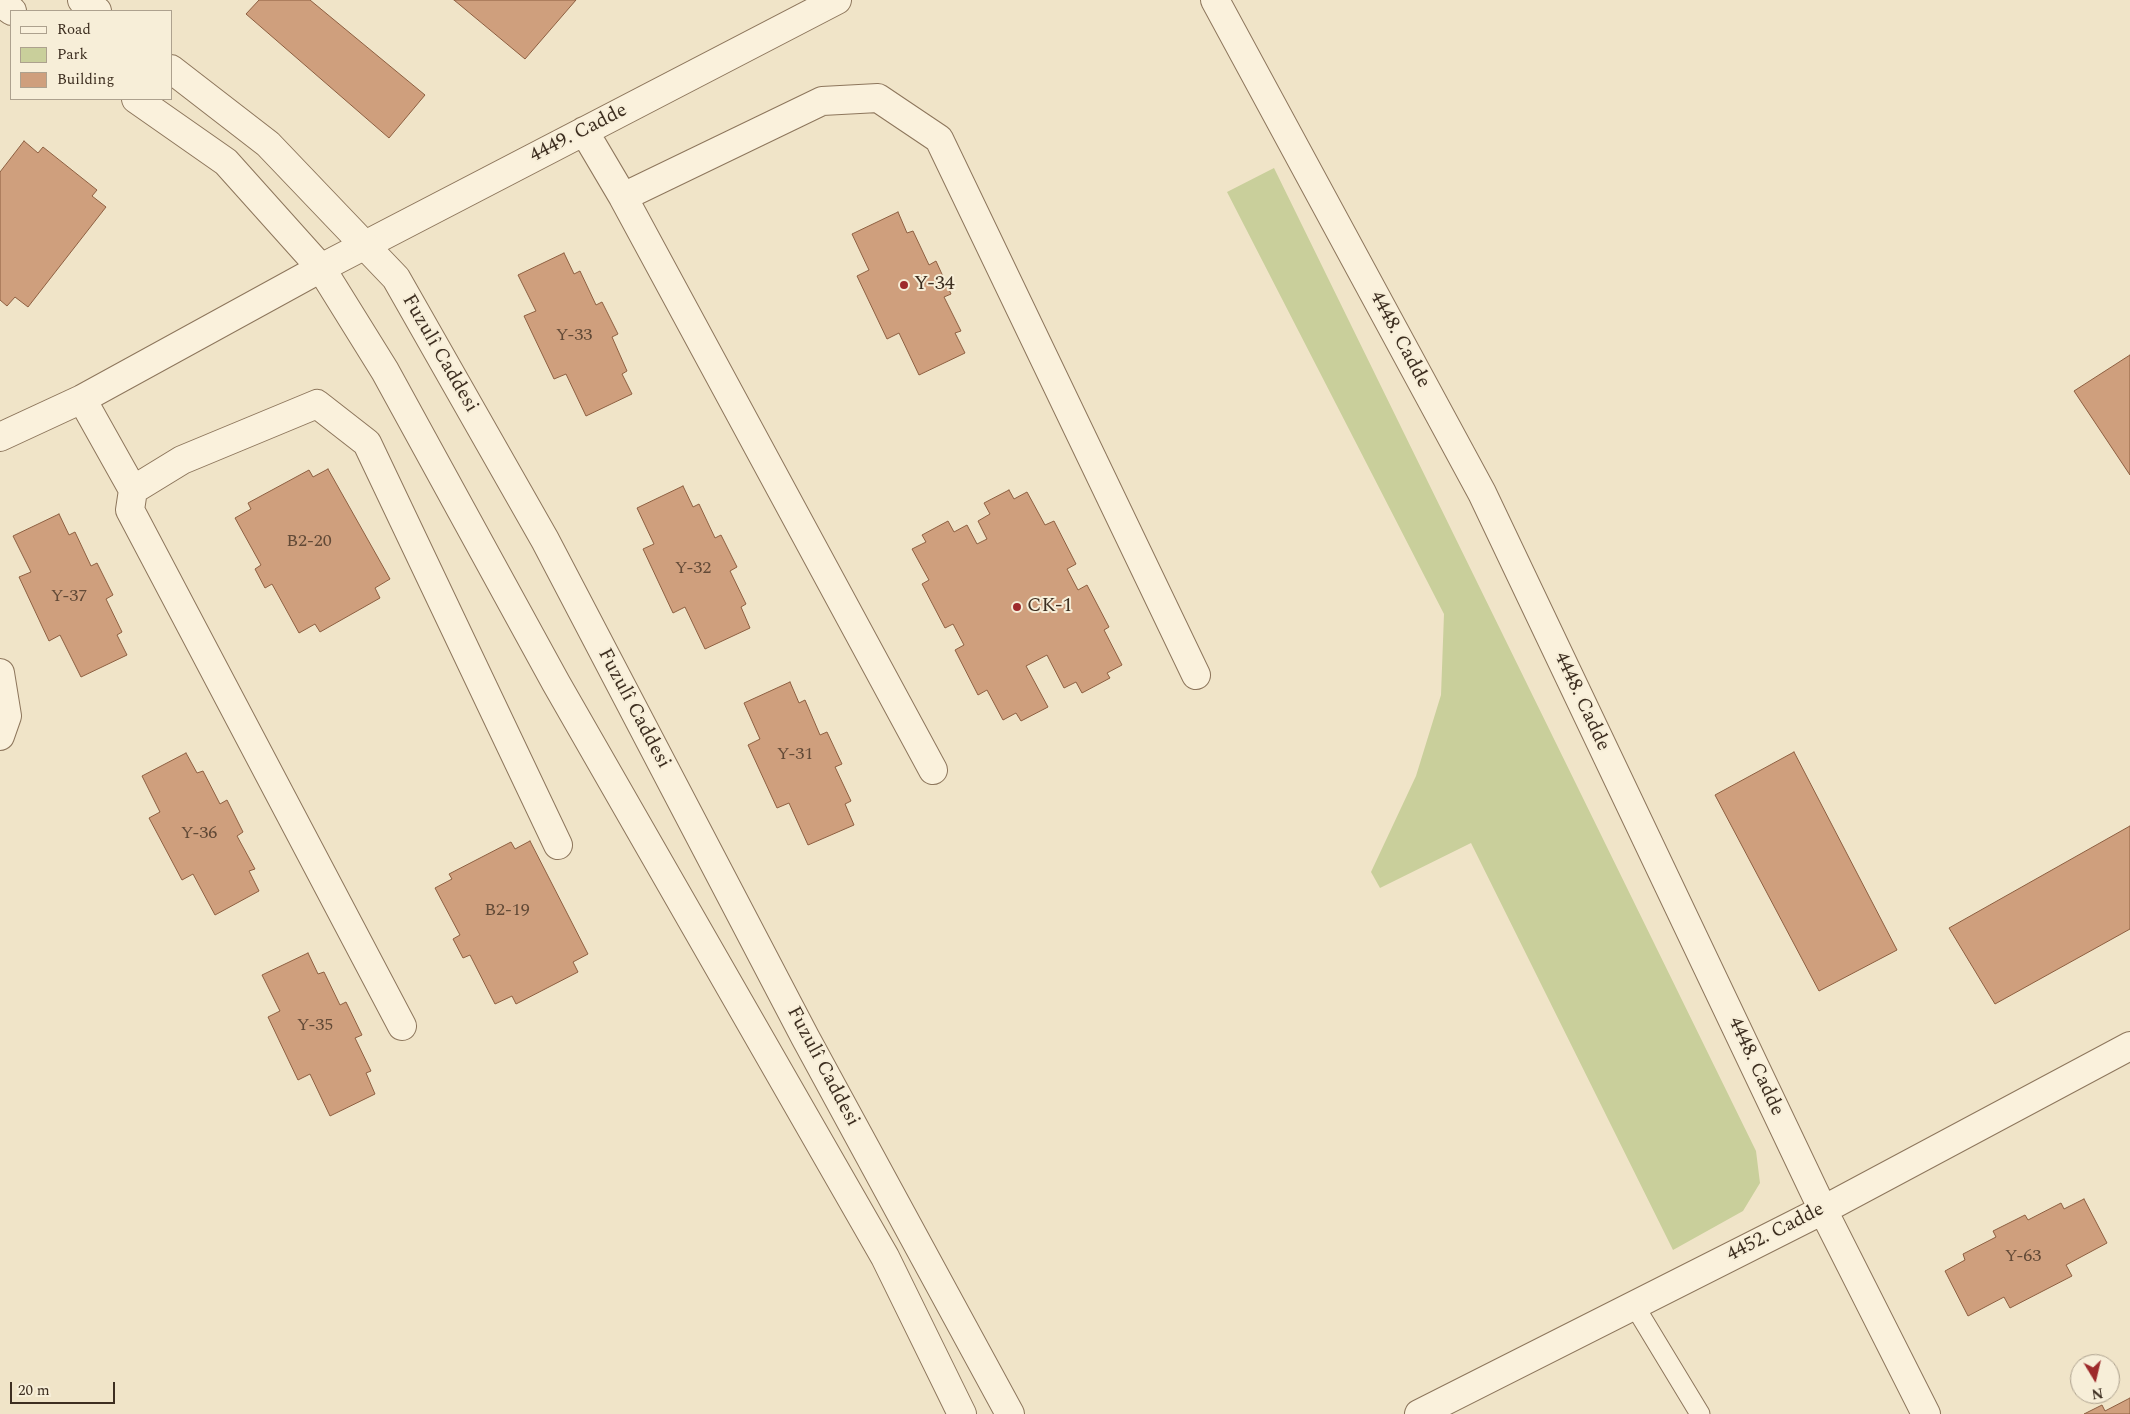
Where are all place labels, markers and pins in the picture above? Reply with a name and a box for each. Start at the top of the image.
place label: Y-34 [914,273,955,297]
marker: Y-34 [898,279,910,291]
place label: CK-1 [1027,595,1073,619]
marker: CK-1 [1011,601,1023,613]

